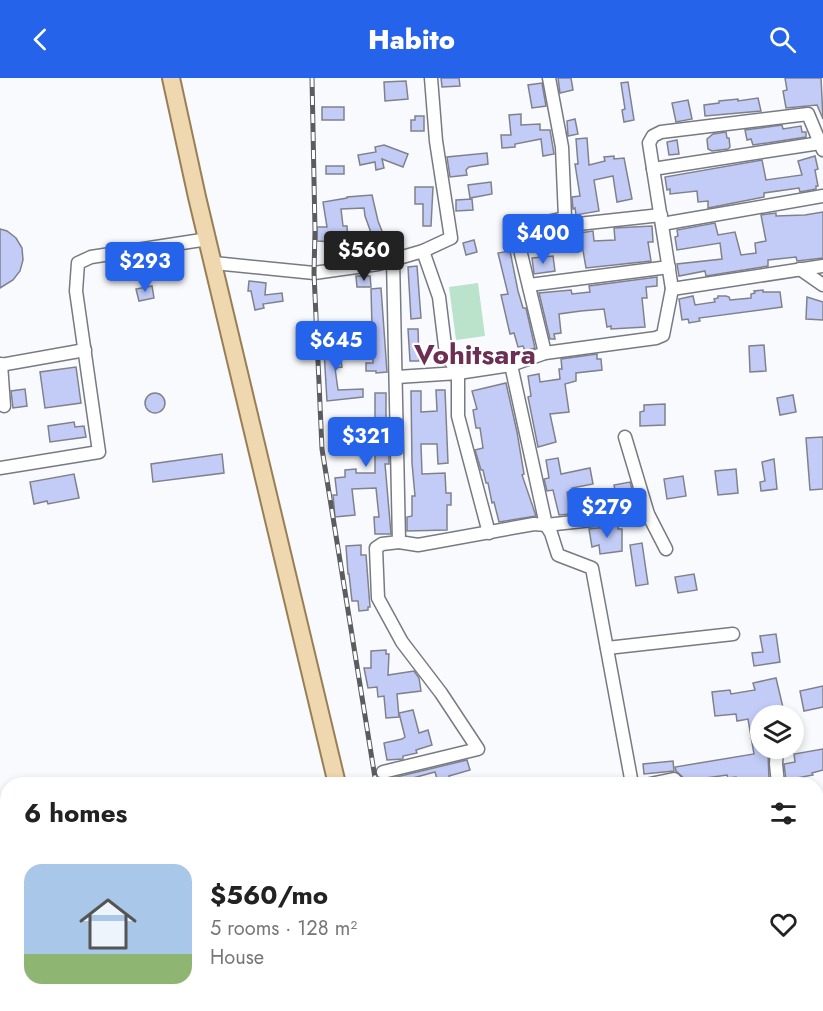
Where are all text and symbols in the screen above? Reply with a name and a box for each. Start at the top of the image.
text: Habito [368,20,455,59]
icon: back [24,23,57,56]
icon: search [766,23,799,56]
pin: $400 [507,214,579,265]
text: $400 [517,219,569,248]
pin: $560 [328,231,400,282]
text: $560 [338,236,390,265]
pin: $293 [109,242,181,293]
text: $293 [119,247,171,276]
pin: $645 [300,321,372,372]
text: $645 [310,326,362,355]
district label: Vohitsara [413,334,536,375]
pin: $321 [330,417,402,468]
text: $321 [342,422,390,451]
pin: $279 [571,488,643,539]
text: $279 [582,493,633,522]
map controls [750,705,804,759]
button: layers [750,705,804,759]
text: 6 homes [24,794,127,832]
icon: filters [767,797,800,830]
text: $560/mo [210,876,328,914]
icon: home [72,888,144,960]
icon: heart [767,908,800,941]
text: 5 rooms · 128 m² [210,914,357,943]
text: House [210,943,264,972]

